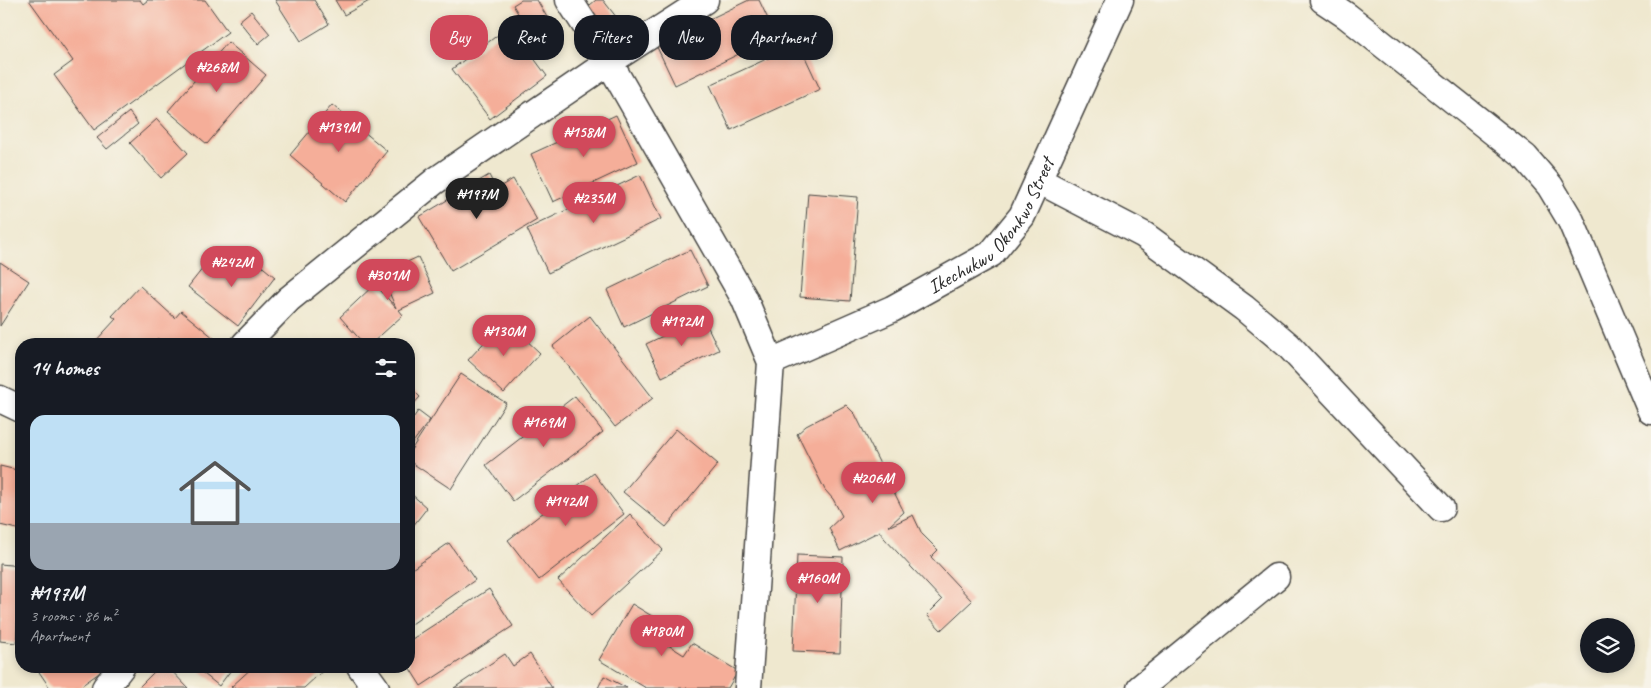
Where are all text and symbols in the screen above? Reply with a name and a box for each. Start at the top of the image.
chip: Buy [430,15,488,60]
chip: Rent [498,15,564,60]
chip: Filters [574,15,649,60]
chip: New [659,15,721,60]
chip: Apartment [731,15,833,60]
pin: ₦268M [182,51,252,93]
text: ₦268M [196,57,238,77]
pin: ₦139M [304,110,374,153]
pin: ₦158M [549,116,619,158]
text: ₦139M [319,117,359,137]
text: ₦158M [564,122,604,142]
street label: Ikechukwu Okonkwo Street [924,151,1061,300]
pin: ₦197M [442,178,512,220]
pin: ₦235M [559,182,629,224]
text: ₦197M [457,184,497,204]
text: ₦235M [574,188,614,208]
pin: ₦242M [197,246,267,288]
text: ₦242M [211,252,253,272]
pin: ₦301M [353,258,423,301]
text: ₦301M [367,265,409,285]
pin: ₦192M [647,304,717,347]
text: ₦192M [662,311,702,331]
pin: ₦130M [469,314,539,357]
text: ₦130M [483,321,525,341]
icon: filters [372,354,400,382]
text: 14 homes [30,355,99,381]
pin: ₦169M [509,406,579,448]
text: ₦169M [523,412,565,432]
icon: home [170,448,260,538]
pin: ₦206M [838,462,908,504]
text: ₦206M [852,468,894,488]
pin: ₦142M [531,484,601,527]
text: ₦142M [545,491,587,511]
pin: ₦160M [783,562,853,604]
text: ₦160M [797,568,839,588]
text: ₦197M [30,580,84,606]
text: 3 rooms · 86 m² [30,606,116,626]
pin: ₦180M [627,614,697,657]
map controls [1580,618,1635,673]
button: layers [1580,618,1635,673]
text: ₦180M [641,621,683,641]
text: Apartment [30,626,89,646]

